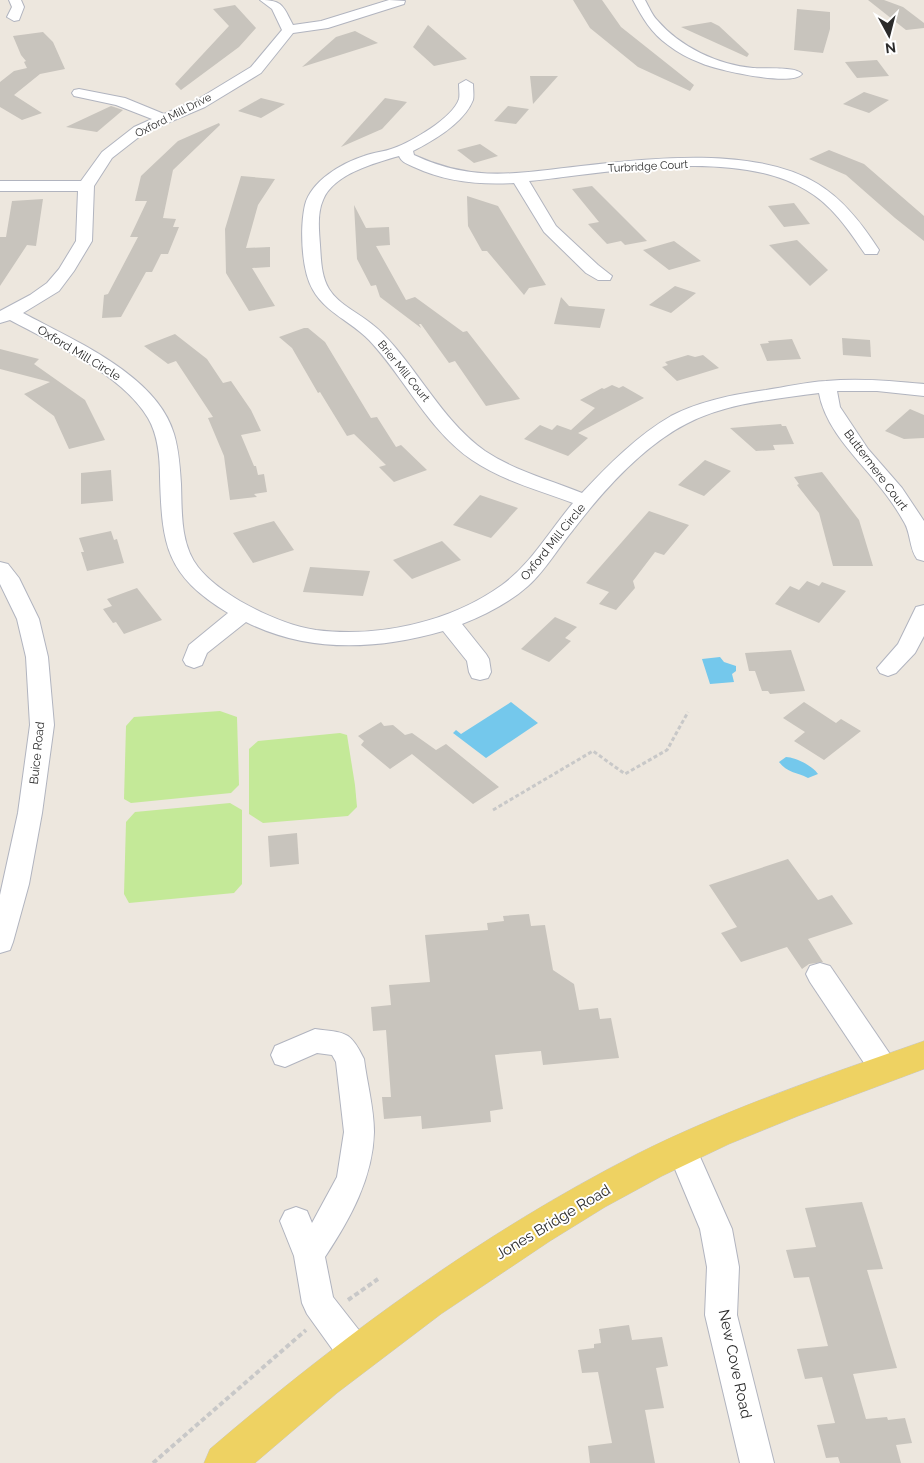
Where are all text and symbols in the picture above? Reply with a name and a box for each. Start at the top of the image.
north arrow [864,10,914,60]
text: N [884,39,897,56]
street label: Oxford Mill Drive [133,90,214,140]
street label: Turbridge Court [608,158,689,175]
street label: Oxford Mill Circle [35,323,123,383]
street label: Brier Mill Court [375,338,432,405]
street label: Buttermere Court [841,427,911,513]
street label: Oxford Mill Circle [518,501,588,583]
street label: Buice Road [27,721,47,785]
street label: Jones Bridge Road [492,1181,614,1263]
street label: New Cove Road [715,1308,755,1420]

